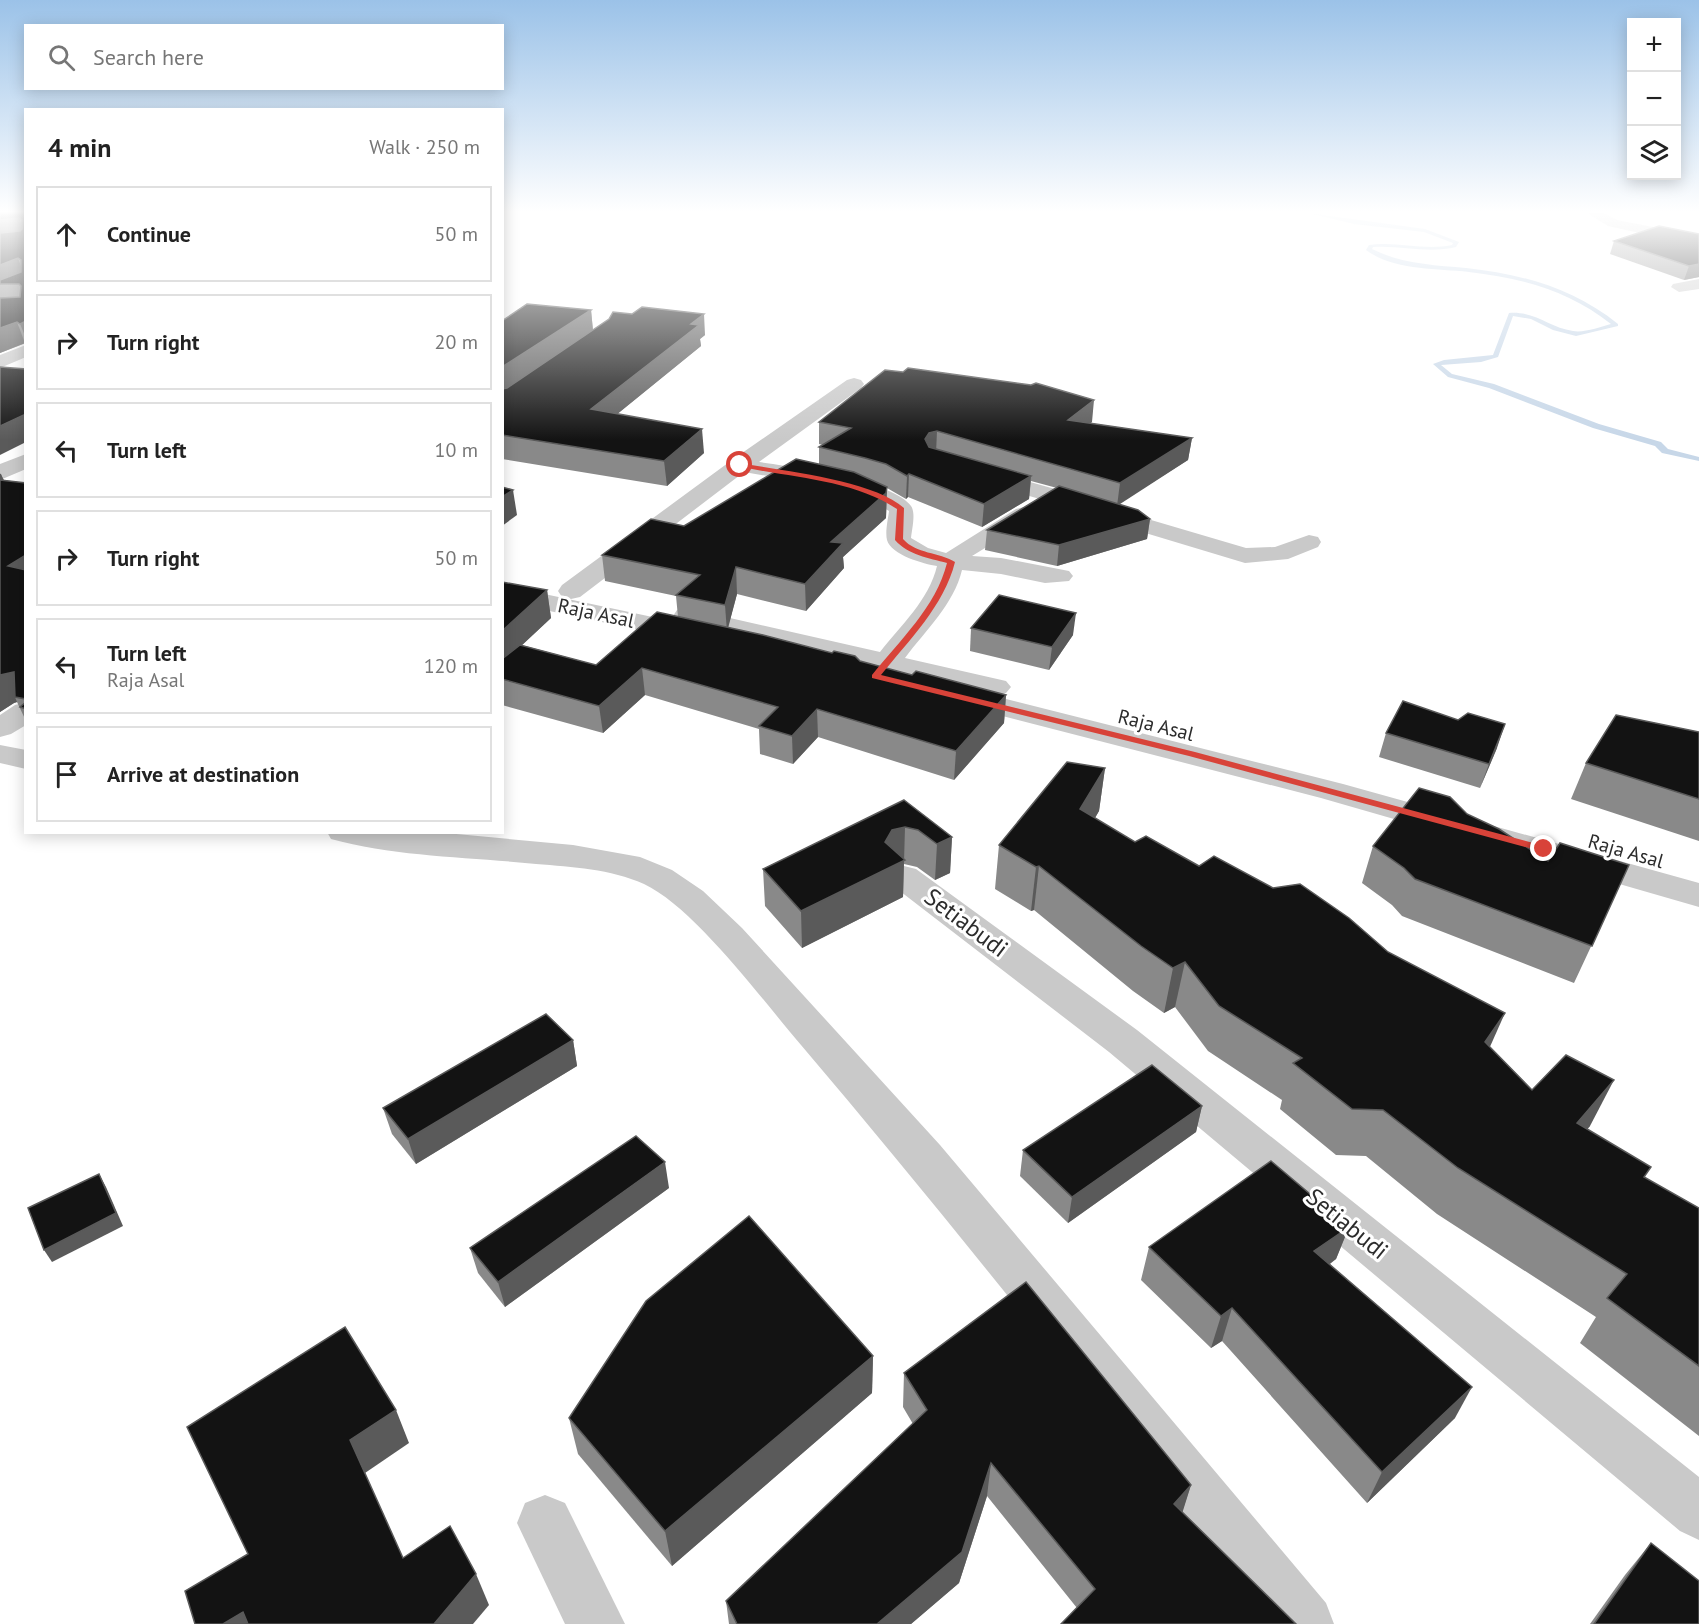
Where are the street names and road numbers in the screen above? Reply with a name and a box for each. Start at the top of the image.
street label: Raja Asal [555,592,637,634]
street label: Raja Asal [1115,703,1197,747]
street label: Raja Asal [1585,828,1667,874]
street label: Setiabudi [918,881,1014,964]
street label: Setiabudi [1300,1181,1395,1266]

